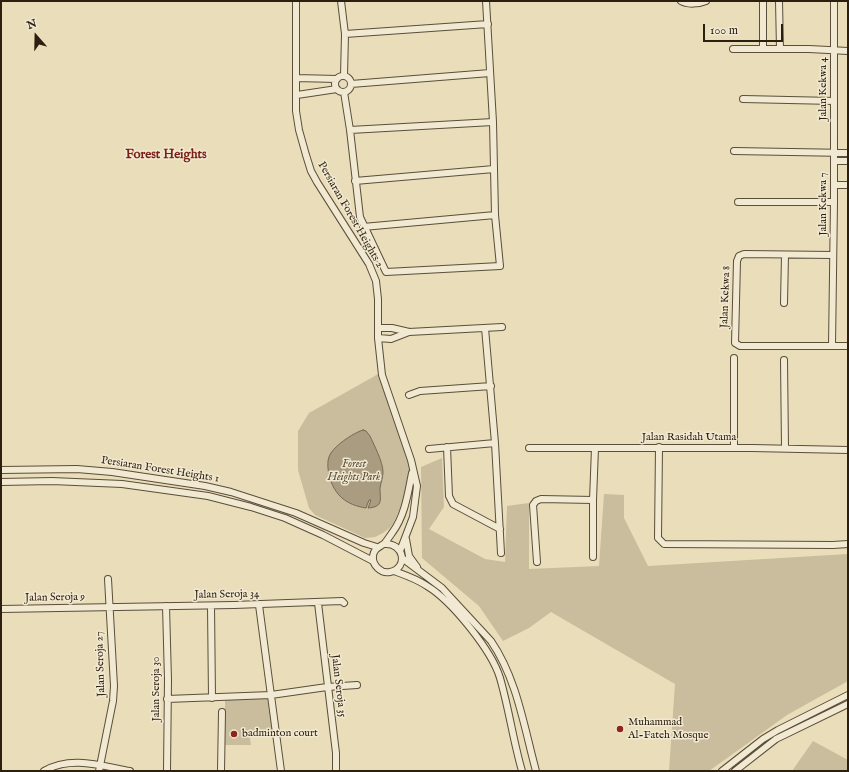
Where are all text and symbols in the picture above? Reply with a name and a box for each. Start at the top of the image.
north arrow [16,16,56,56]
scale bar [705,16,785,42]
text: N [25,17,39,33]
text: 100 m [710,23,738,38]
street label: Jalan Kekwa 4 [817,57,831,121]
district label: Forest Heights [125,147,207,163]
street label: Persiaran Forest Heights 2 [314,160,386,270]
street label: Jalan Kekwa 7 [817,172,831,236]
street label: Jalan Kekwa 8 [718,266,734,328]
street label: Jalan Rasidah Utama [642,431,736,445]
street label: Persiaran Forest Heights 1 [100,454,220,486]
park label: Forest Heights Park [327,458,381,484]
street label: Jalan Seroja 34 [194,588,260,602]
street label: Jalan Seroja 9 [25,591,85,605]
street label: Jalan Seroja 27 [93,631,109,697]
street label: Jalan Seroja 35 [328,654,348,718]
street label: Jalan Seroja 30 [150,657,164,721]
place label: Muhammad Al-Fateh Mosque [628,716,708,742]
marker: Muhammad Al-Fateh Mosque [615,724,625,734]
place label: badminton court [242,727,318,741]
marker: badminton court [229,729,239,739]

